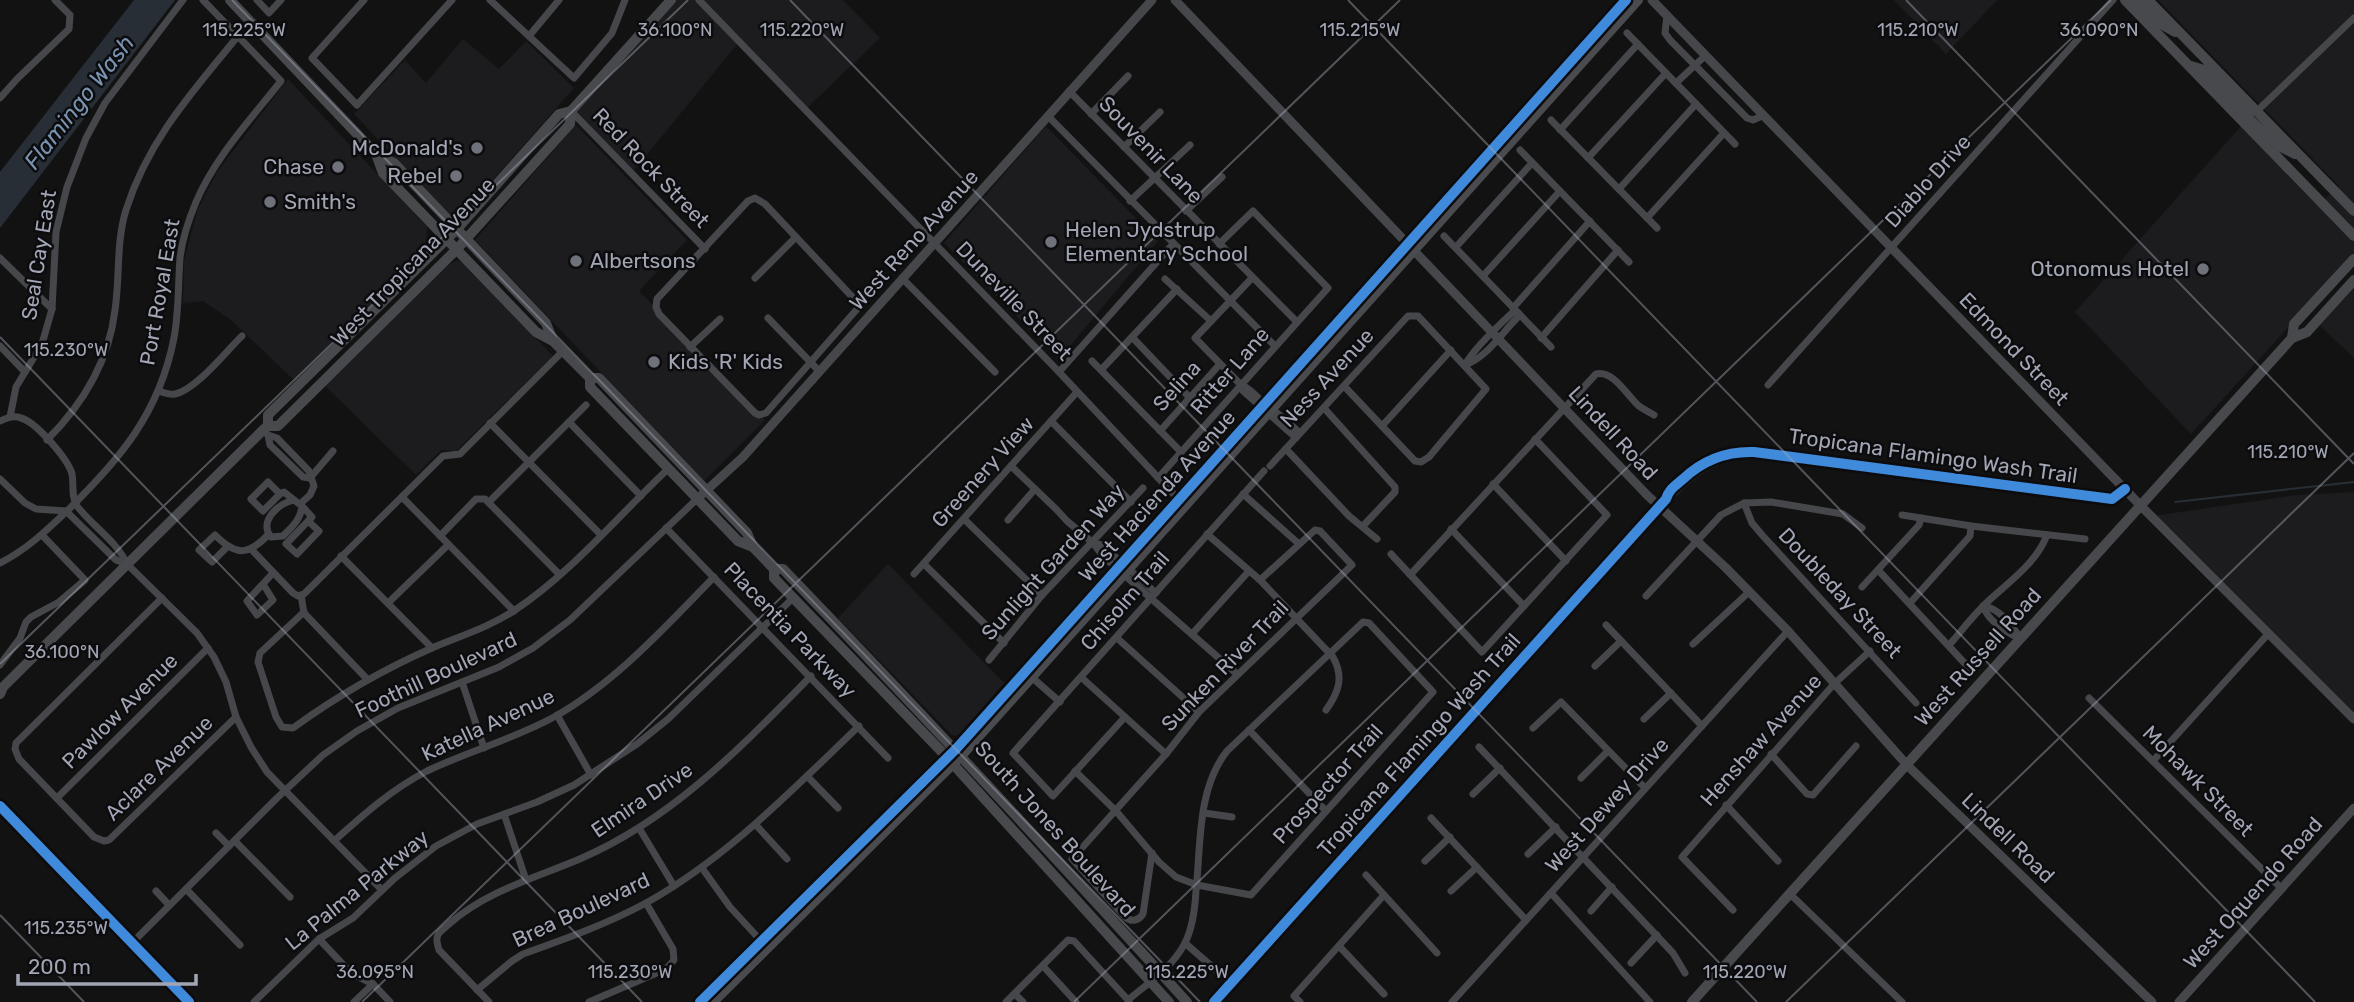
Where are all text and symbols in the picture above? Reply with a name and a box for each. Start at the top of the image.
text: 115.225°W [202,19,286,41]
text: 36.100°N [637,19,713,41]
text: 115.220°W [760,19,844,41]
text: 115.215°W [1320,19,1400,41]
text: 115.210°W [1877,19,1959,41]
text: 36.090°N [2060,19,2138,41]
water label: Flamingo Wash [18,29,140,175]
street label: Souvenir Lane [1094,91,1209,208]
street label: Red Rock Street [588,103,715,233]
street label: Diablo Drive [1879,129,1976,232]
place label: McDonald's [351,135,463,160]
marker: McDonald's [469,140,485,156]
place label: Chase [263,154,324,179]
marker: Chase [330,159,346,175]
place label: Rebel [387,163,442,188]
street label: West Reno Avenue [844,164,983,315]
marker: Rebel [448,168,464,184]
street label: West Tropicana Avenue [325,172,500,351]
street label: Seal Cay East [16,188,61,322]
place label: Smith's [284,189,356,214]
marker: Smith's [262,194,278,210]
street label: Port Royal East [134,217,185,367]
place label: Helen Jydstrup Elementary School [1065,217,1248,266]
marker: Helen Jydstrup Elementary School [1043,234,1059,250]
street label: Duneville Street [951,236,1077,365]
place label: Albertsons [590,248,696,273]
marker: Albertsons [568,253,584,269]
place label: Otonomus Hotel [2031,256,2189,281]
marker: Otonomus Hotel [2195,261,2211,277]
street label: Edmond Street [1954,287,2074,410]
street label: Ritter Lane [1185,322,1274,419]
street label: Ness Avenue [1275,323,1379,432]
text: 115.230°W [24,339,108,361]
place label: Kids 'R' Kids [668,349,783,374]
marker: Kids 'R' Kids [646,354,662,370]
street label: Selina [1147,355,1206,416]
street label: Lindell Road [1564,381,1663,485]
street label: West Hacienda Avenue [1073,405,1240,587]
street label: Greenery View [926,411,1039,532]
street label: Tropicana Flamingo Wash Trail [1787,423,2079,488]
text: 115.210°W [2247,441,2329,463]
street label: Sunlight Garden Way [976,478,1130,645]
street label: Doubleday Street [1774,522,1907,663]
street label: Chisolm Trail [1075,546,1174,655]
street label: Placentia Parkway [719,556,862,703]
street label: West Russell Road [1909,583,2046,731]
street label: Sunken River Trail [1156,595,1294,736]
street label: Foothill Boulevard [351,626,521,723]
street label: Tropicana Flamingo Wash Trail [1312,628,1525,861]
text: 36.100°N [24,641,100,663]
street label: Pawlow Avenue [57,648,183,774]
street label: Henshaw Avenue [1695,668,1826,811]
street label: Katella Avenue [417,683,558,766]
street label: Aclare Avenue [100,710,218,825]
street label: Prospector Trail [1267,719,1388,849]
street label: Mohawk Street [2138,720,2259,841]
street label: West Dewey Drive [1540,732,1674,877]
street label: South Jones Boulevard [970,736,1141,922]
street label: Elmira Drive [586,757,697,843]
street label: Lindell Road [1957,787,2060,888]
street label: West Oquendo Road [2178,812,2327,974]
street label: La Palma Parkway [280,824,434,955]
street label: Brea Boulevard [508,867,653,952]
text: 115.235°W [24,917,108,939]
scale bar [18,942,196,986]
text: 200 m [28,954,91,979]
text: 36.095°N [336,961,414,983]
text: 115.230°W [588,961,672,983]
text: 115.225°W [1145,961,1229,983]
text: 115.220°W [1703,961,1787,983]

